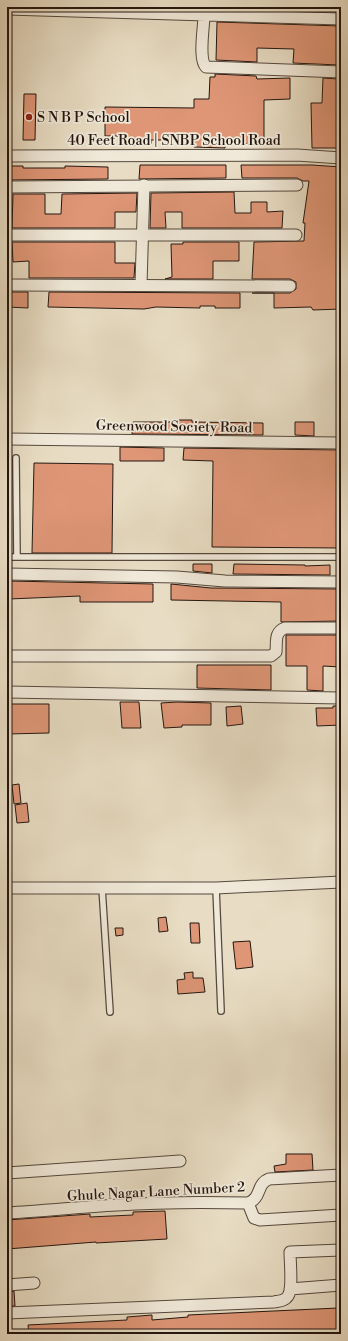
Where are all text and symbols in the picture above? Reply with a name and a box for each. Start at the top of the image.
place label: S N B P School [37,109,130,127]
marker: S N B P School [24,112,34,122]
street label: 40 Feet Road | SNBP School Road [67,132,281,150]
street label: Greenwood Society Road [96,417,252,437]
street label: Ghule Nagar Lane Number 2 [67,1178,246,1206]

